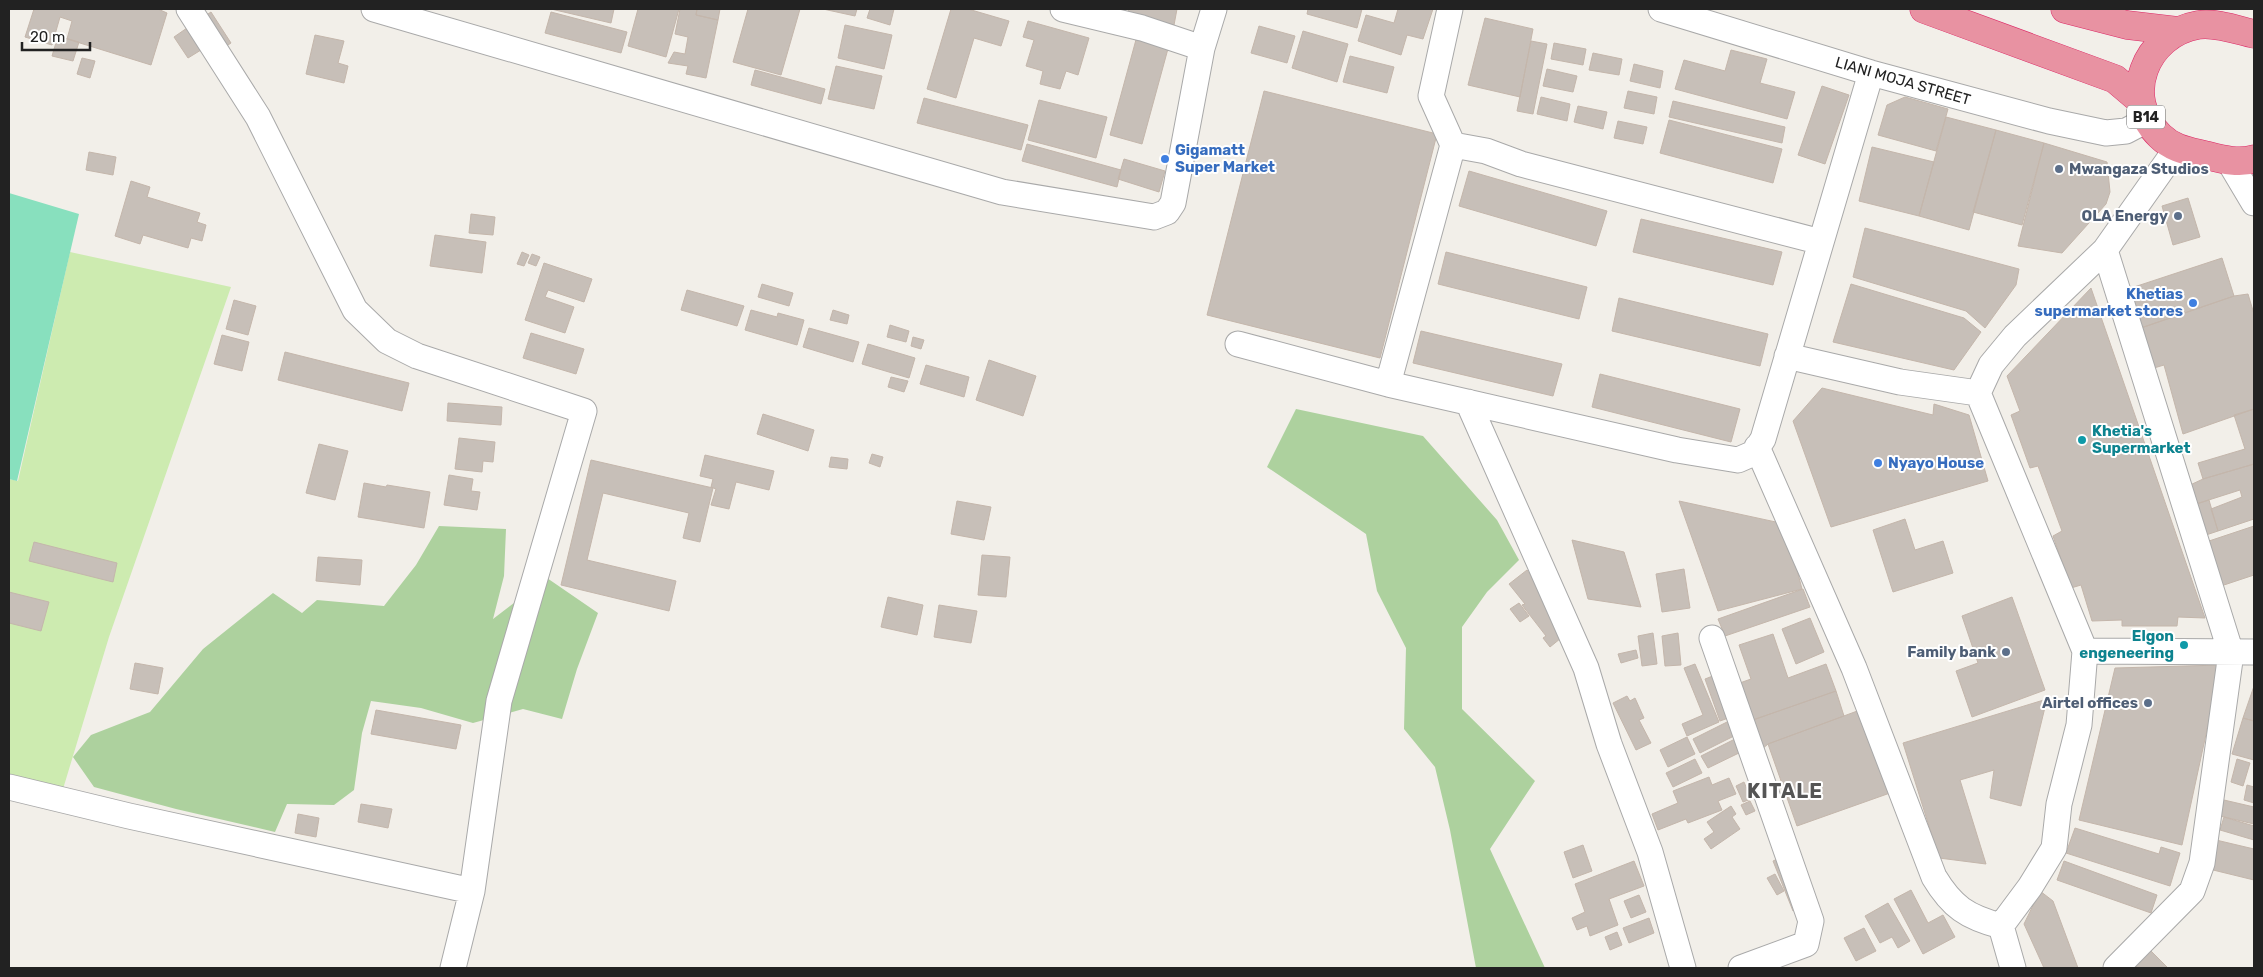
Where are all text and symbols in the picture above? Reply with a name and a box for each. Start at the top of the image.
scale bar [22,20,90,52]
text: 20 m [30,28,65,46]
street label: LIANI MOJA STREET [1833,53,1973,109]
road number: B14 [2127,105,2165,128]
place label: Gigamatt Super Market [1175,141,1275,176]
marker: Gigamatt Super Market [1159,153,1171,165]
place label: Mwangaza Studios [2069,160,2209,178]
marker: Mwangaza Studios [2053,163,2065,175]
place label: OLA Energy [2081,207,2168,225]
marker: OLA Energy [2172,210,2184,222]
place label: Khetias supermarket stores [2035,285,2183,320]
marker: Khetias supermarket stores [2187,297,2199,309]
place label: Khetia's Supermarket [2092,422,2190,457]
marker: Khetia's Supermarket [2076,434,2088,446]
place label: Nyayo House [1888,454,1984,472]
marker: Nyayo House [1872,457,1884,469]
place label: Elgon engeneering [2079,627,2174,662]
marker: Elgon engeneering [2178,639,2190,651]
place label: Family bank [1907,643,1996,661]
marker: Family bank [2000,646,2012,658]
place label: Airtel offices [2042,694,2138,712]
marker: Airtel offices [2142,697,2154,709]
district label: KITALE [1747,779,1823,803]

